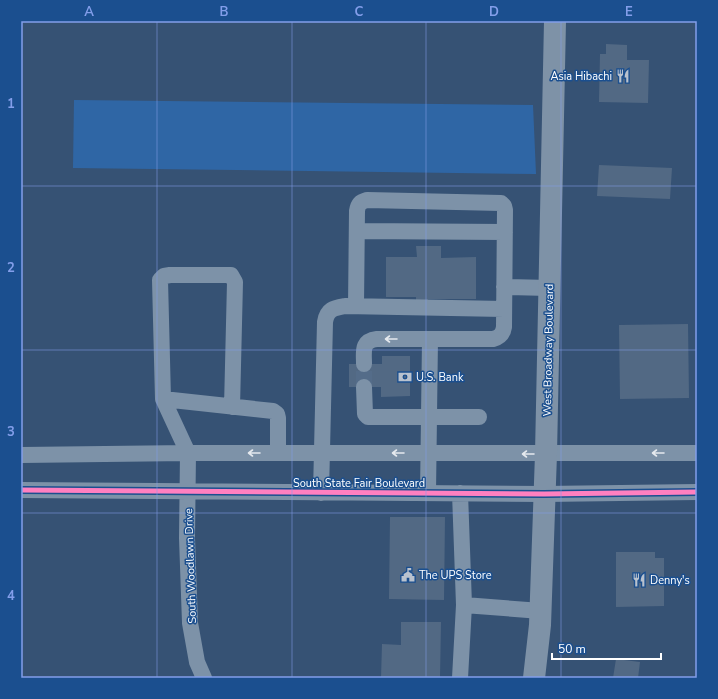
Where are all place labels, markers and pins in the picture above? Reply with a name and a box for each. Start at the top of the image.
restaurant icon: Asia Hibachi [615,68,631,84]
place label: Asia Hibachi [550,69,612,84]
bank icon: U.S. Bank [397,369,413,385]
place label: U.S. Bank [416,370,464,385]
public building icon: The UPS Store [400,567,416,583]
place label: The UPS Store [419,568,492,583]
restaurant icon: Denny's [631,572,647,588]
place label: Denny's [650,573,690,588]

